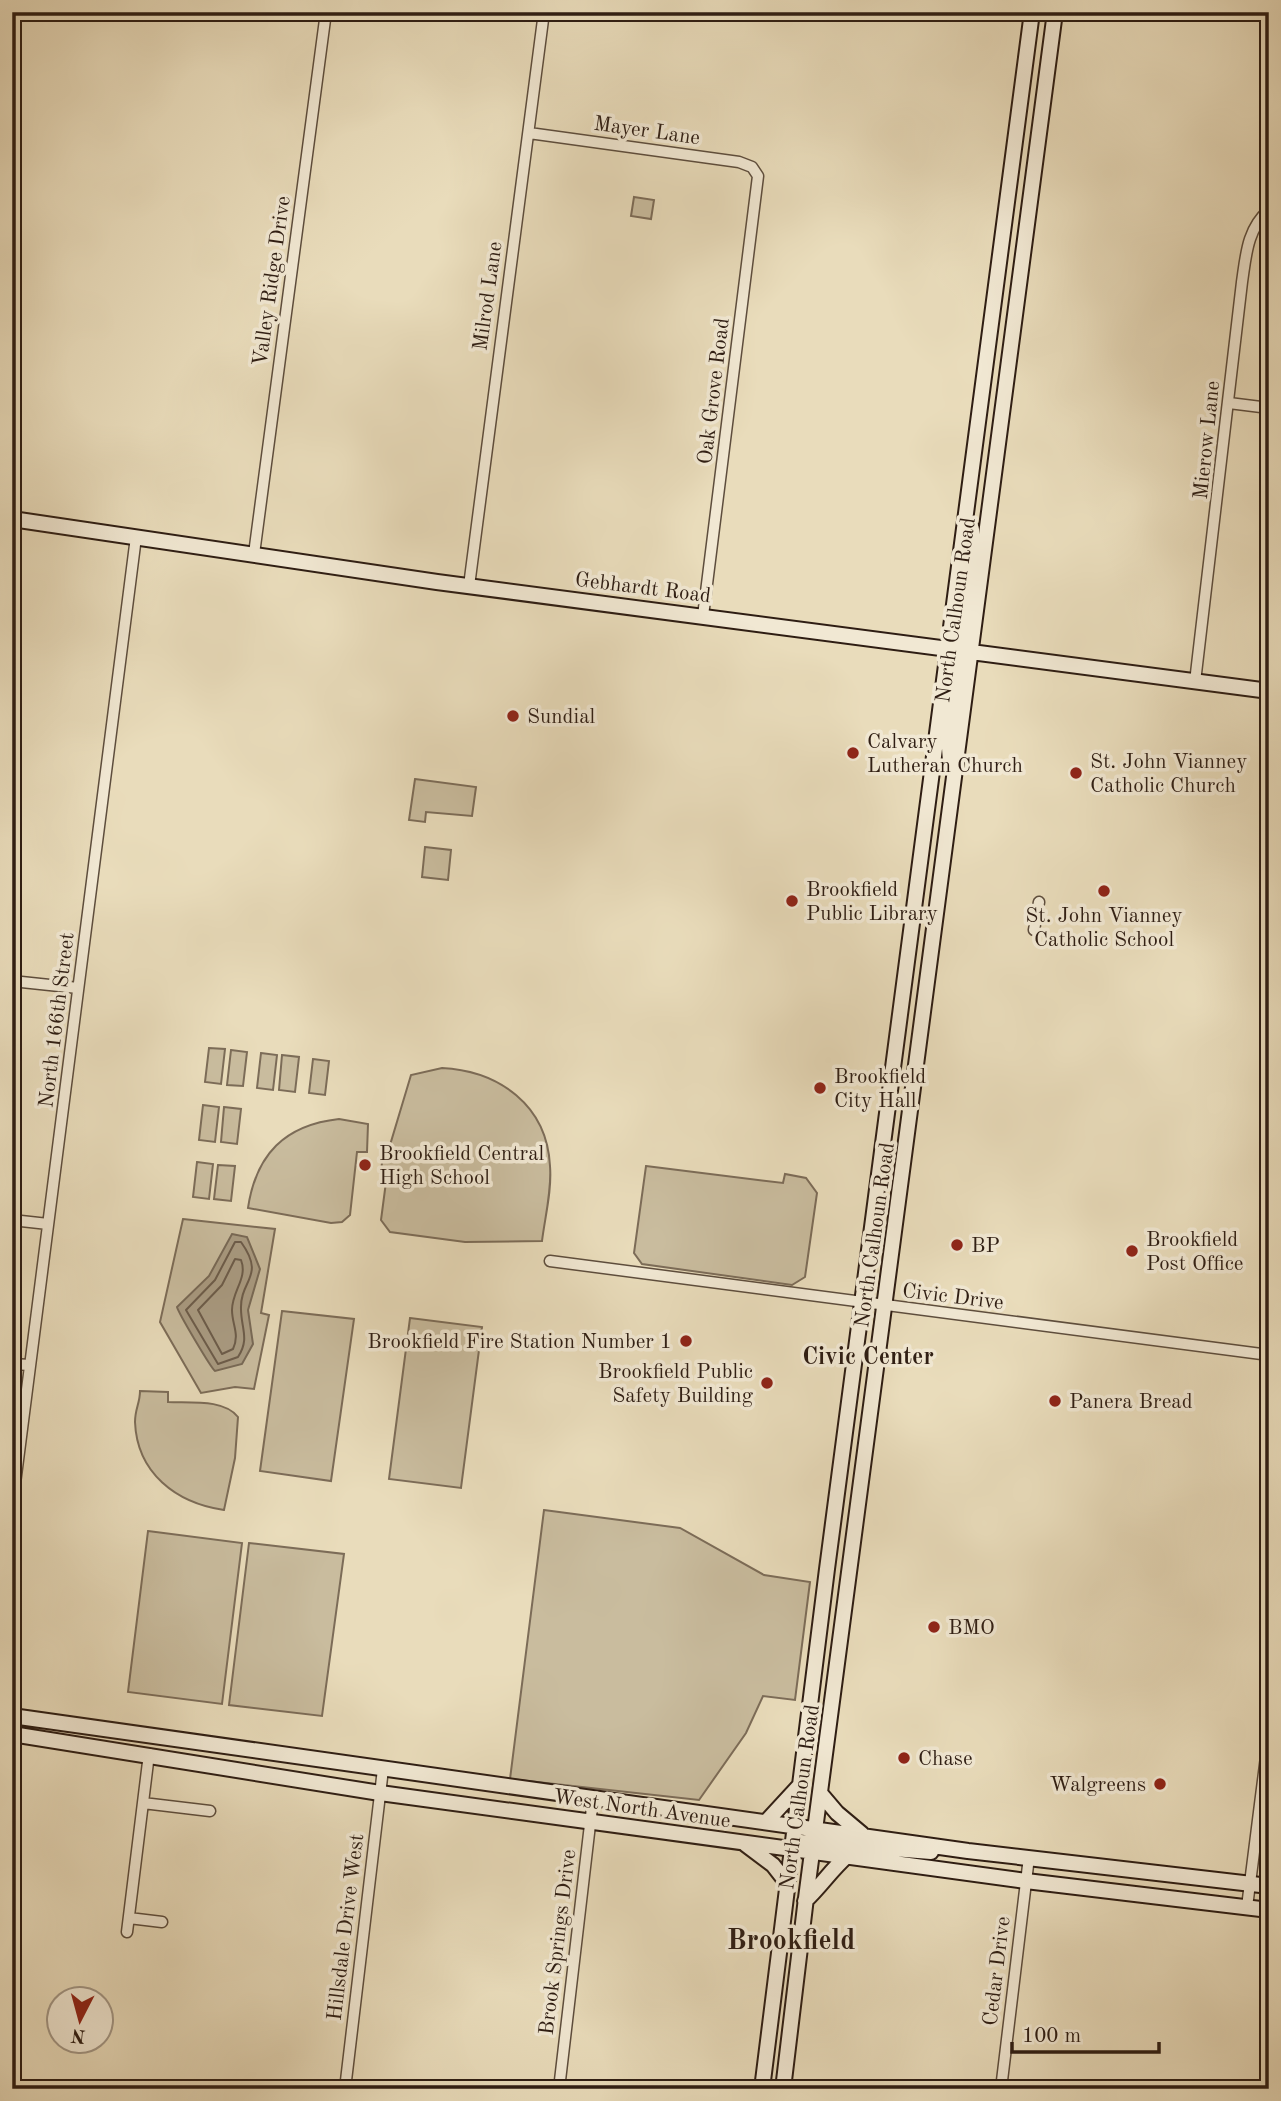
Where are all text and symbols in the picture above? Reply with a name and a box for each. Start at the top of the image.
street label: Mayer Lane [592,114,701,149]
street label: Valley Ridge Drive [250,195,295,368]
street label: Milrod Lane [470,240,507,352]
street label: Oak Grove Road [695,317,734,466]
street label: Mierow Lane [1191,380,1224,501]
street label: North Calhoun Road [933,516,980,704]
street label: Gebhardt Road [574,570,712,607]
place label: Sundial [527,707,596,728]
marker: Sundial [505,708,521,724]
place label: Calvary Lutheran Church [867,732,1023,777]
marker: Calvary Lutheran Church [845,745,861,761]
place label: St. John Vianney Catholic Church [1090,752,1247,797]
marker: St. John Vianney Catholic Church [1068,765,1084,781]
place label: Brookfield Public Library [806,880,938,925]
marker: St. John Vianney Catholic School [1096,883,1112,899]
marker: Brookfield Public Library [784,893,800,909]
place label: St. John Vianney Catholic School [1025,906,1183,951]
street label: North 166th Street [36,931,79,1109]
place label: Brookfield City Hall [834,1067,926,1112]
marker: Brookfield City Hall [812,1080,828,1096]
street label: North Calhoun Road [852,1141,899,1329]
place label: Brookfield Central High School [379,1144,545,1189]
marker: Brookfield Central High School [357,1157,373,1173]
place label: Brookfield Post Office [1146,1230,1244,1275]
place label: BP [971,1236,1000,1257]
marker: BP [949,1237,965,1253]
marker: Brookfield Post Office [1124,1243,1140,1259]
street label: Civic Drive [901,1281,1005,1314]
place label: Brookfield Fire Station Number 1 [367,1332,672,1353]
marker: Brookfield Fire Station Number 1 [678,1333,694,1349]
district label: Civic Center [802,1346,934,1370]
place label: Brookfield Public Safety Building [598,1362,754,1407]
marker: Brookfield Public Safety Building [759,1375,775,1391]
place label: Panera Bread [1069,1392,1193,1413]
marker: Panera Bread [1047,1393,1063,1409]
place label: BMO [948,1618,995,1639]
marker: BMO [926,1619,942,1635]
street label: North Calhoun Road [777,1703,824,1891]
place label: Chase [918,1749,973,1770]
marker: Chase [896,1750,912,1766]
place label: Walgreens [1049,1775,1146,1796]
marker: Walgreens [1152,1776,1168,1792]
street label: West North Avenue [552,1787,732,1832]
street label: Hillsdale Drive West [325,1833,368,2022]
street label: Brook Springs Drive [537,1848,580,2036]
street label: Cedar Drive [980,1915,1015,2027]
district label: Brookfield [727,1928,855,1956]
north arrow [46,1986,116,2056]
scale bar [1012,2010,1158,2054]
text: N [70,2024,87,2045]
text: 100 m [1022,2026,1081,2047]

